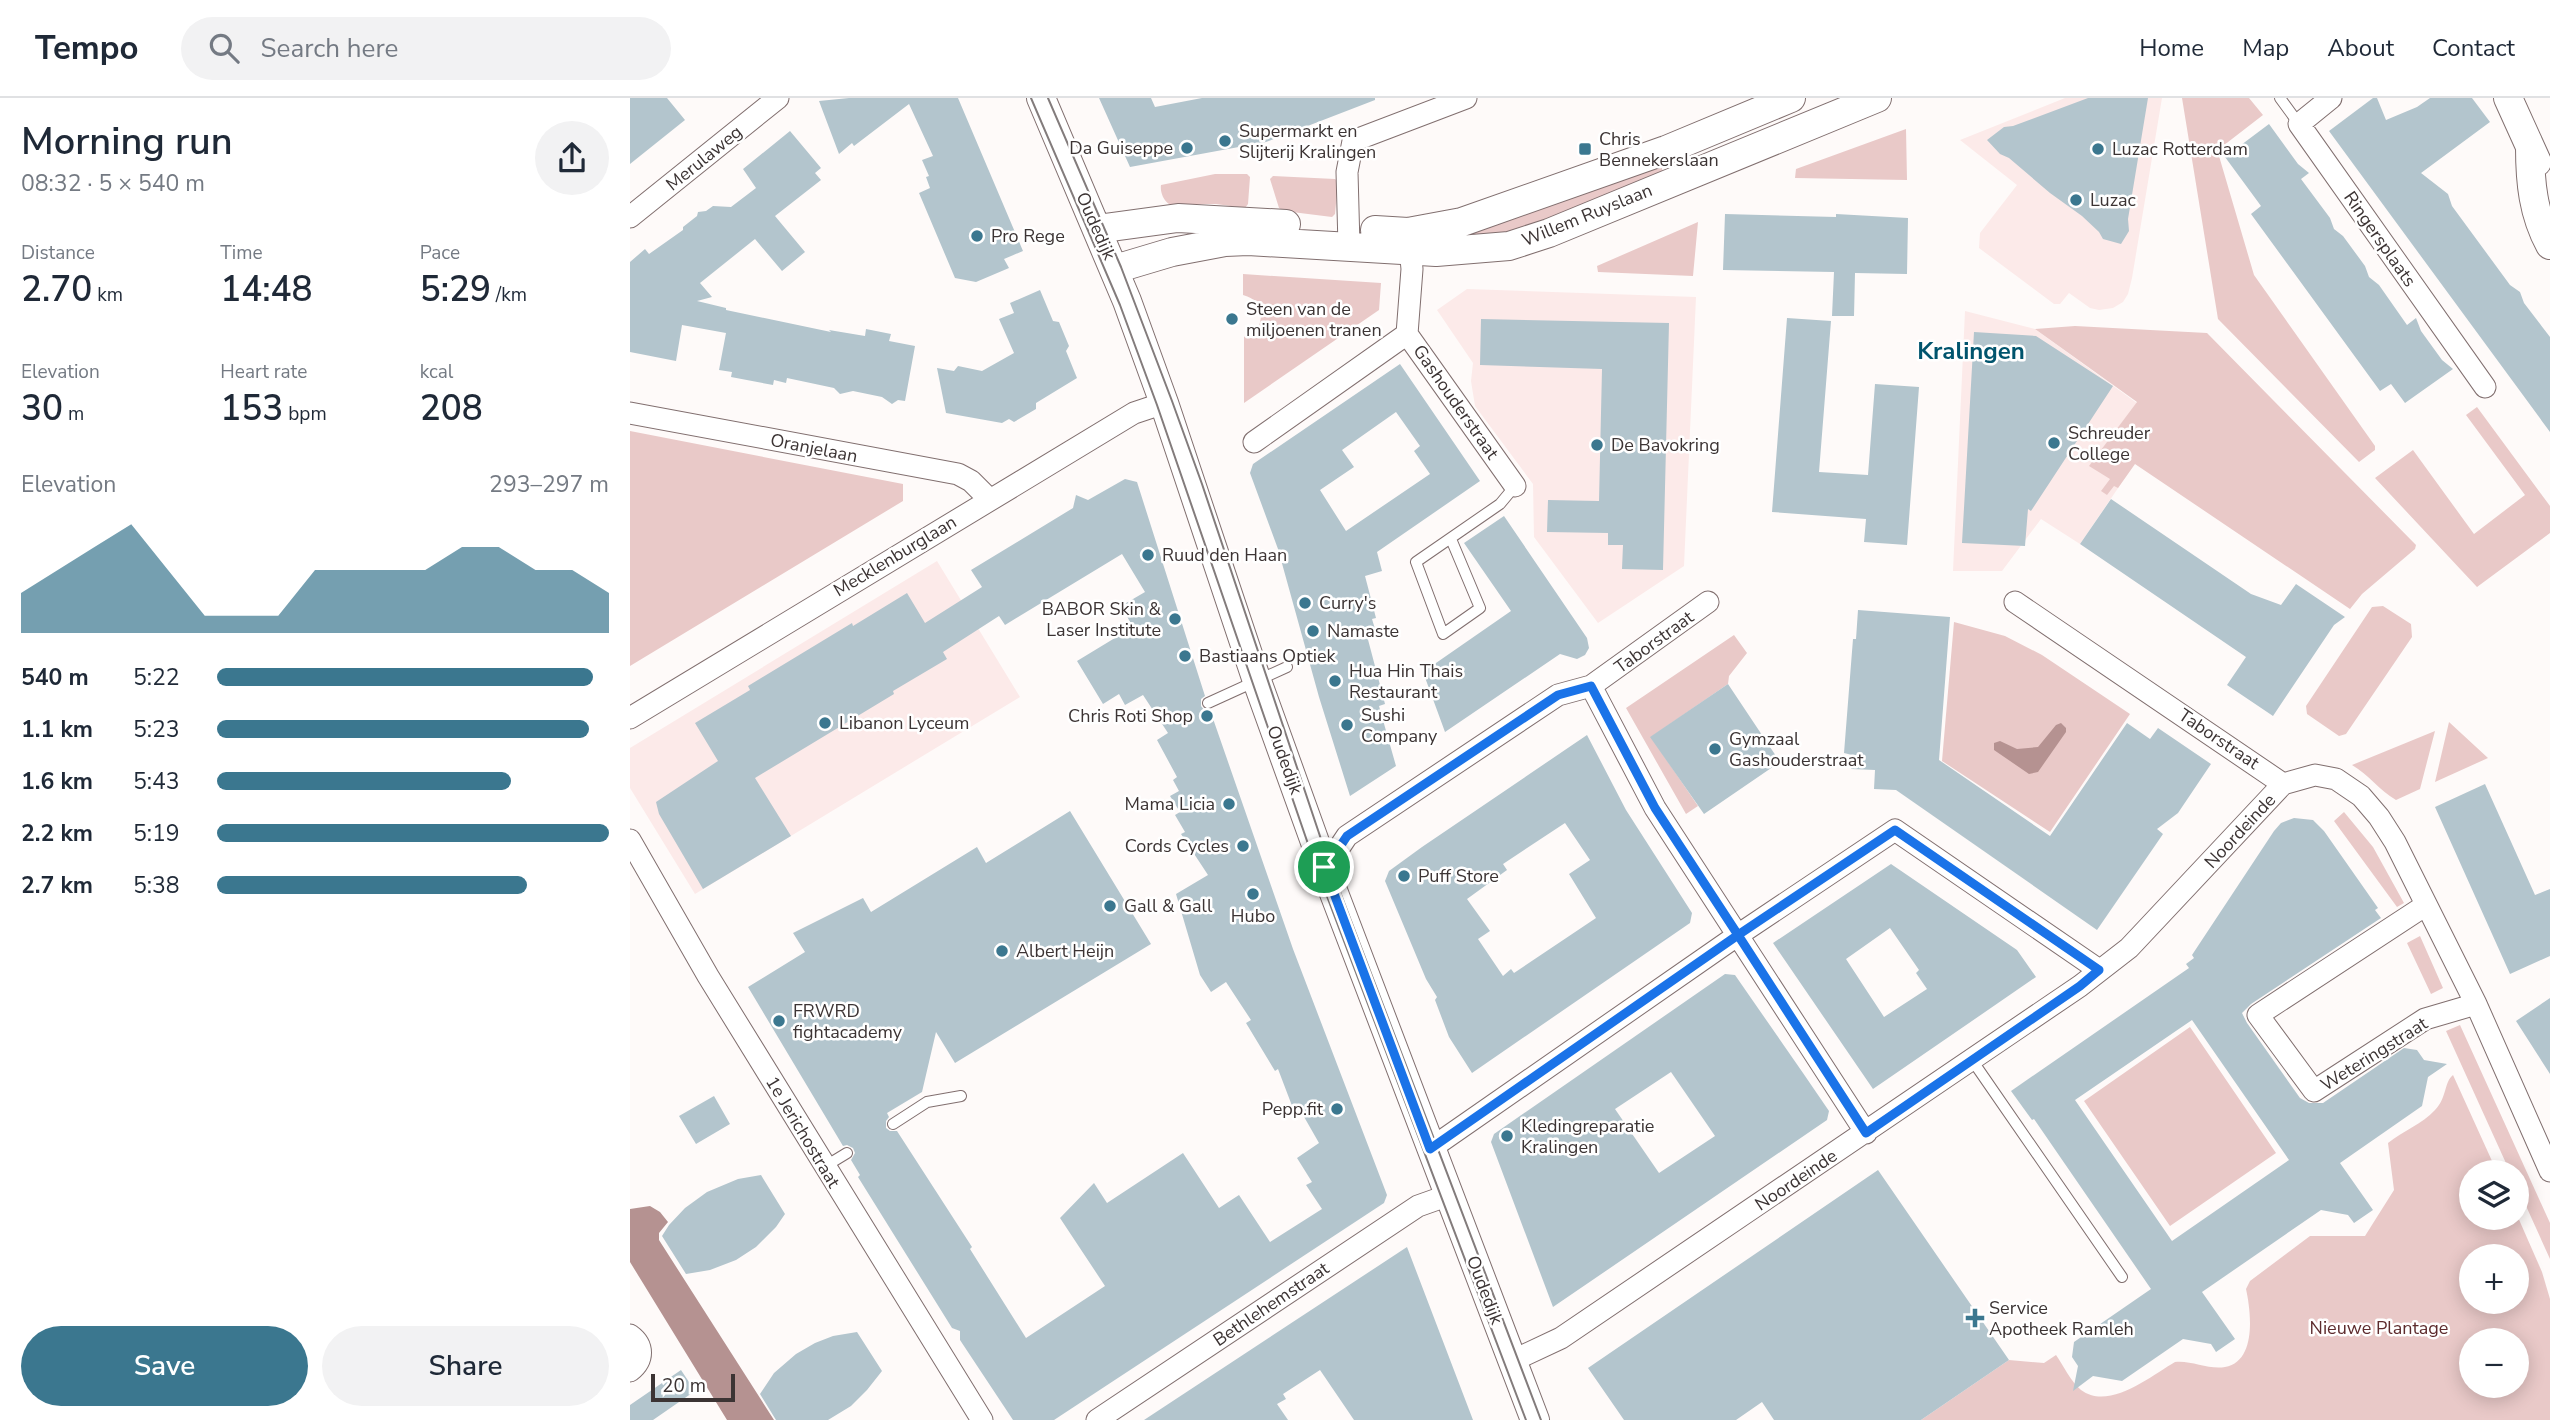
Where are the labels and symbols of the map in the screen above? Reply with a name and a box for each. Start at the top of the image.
place label: Supermarkt en Slijterij Kralingen [1239,119,1376,164]
street label: Merulaweg [661,120,747,196]
place label: Chris Bennekerslaan [1599,127,1719,172]
marker: Supermarkt en Slijterij Kralingen [1217,133,1233,149]
place label: Da Guiseppe [1069,136,1173,160]
place label: Luzac Rotterdam [2112,137,2248,161]
marker: Da Guiseppe [1179,140,1195,156]
marker: Chris Bennekerslaan [1577,141,1593,157]
marker: Luzac Rotterdam [2090,141,2106,157]
street label: Willem Ruyslaan [1518,178,1656,252]
street label: Ringersplaats [2338,186,2422,292]
street label: Oudedijk [1070,188,1122,265]
place label: Luzac [2090,188,2136,212]
marker: Luzac [2068,192,2084,208]
place label: Pro Rege [991,224,1065,248]
marker: Pro Rege [969,228,985,244]
place label: Steen van de miljoenen tranen [1246,297,1382,342]
marker: Steen van de miljoenen tranen [1224,311,1240,327]
district label: Kralingen [1917,335,2025,367]
street label: Gashouderstraat [1408,340,1505,465]
place label: Schreuder College [2068,421,2151,466]
street label: Oranjelaan [768,428,860,468]
place label: De Bavokring [1611,433,1720,457]
marker: Schreuder College [2046,435,2062,451]
marker: De Bavokring [1589,437,1605,453]
street label: Mecklenburglaan [829,510,961,602]
place label: Ruud den Haan [1162,543,1287,567]
marker: Ruud den Haan [1140,547,1156,563]
place label: Curry's [1319,591,1376,615]
marker: Curry's [1297,595,1313,611]
place label: BABOR Skin & Laser Institute [1042,597,1162,642]
street label: Taborstraat [1610,605,1699,679]
marker: BABOR Skin & Laser Institute [1167,611,1183,627]
place label: Namaste [1327,619,1399,643]
marker: Namaste [1305,623,1321,639]
place label: Bastiaans Optiek [1199,644,1337,668]
marker: Bastiaans Optiek [1177,648,1193,664]
place label: Hua Hin Thais Restaurant [1349,659,1463,704]
marker: Hua Hin Thais Restaurant [1327,673,1343,689]
place label: Sushi Company [1361,703,1438,748]
street label: Taborstraat [2174,703,2265,775]
place label: Chris Roti Shop [1068,704,1193,728]
marker: Chris Roti Shop [1199,708,1215,724]
place label: Libanon Lyceum [839,711,969,735]
marker: Libanon Lyceum [817,715,833,731]
marker: Sushi Company [1339,717,1355,733]
street label: Oudedijk [1261,722,1309,799]
place label: Gymzaal Gashouderstraat [1729,727,1864,772]
marker: Gymzaal Gashouderstraat [1707,741,1723,757]
street label: Noordeinde [2199,788,2281,874]
place label: Mama Licia [1124,792,1215,816]
marker: Mama Licia [1221,796,1237,812]
place label: Cords Cycles [1125,834,1229,858]
pin [1294,837,1354,897]
marker: Cords Cycles [1235,838,1251,854]
place label: Puff Store [1418,864,1499,888]
marker: Puff Store [1396,868,1412,884]
marker: Hubo [1245,886,1261,902]
place label: Gall & Gall [1124,894,1213,918]
marker: Gall & Gall [1102,898,1118,914]
place label: Hubo [1231,904,1275,928]
place label: Albert Heijn [1016,939,1114,963]
marker: Albert Heijn [994,943,1010,959]
place label: FRWRD fightacademy [793,999,903,1044]
street label: Weteringstraat [2316,1011,2433,1097]
marker: FRWRD fightacademy [771,1013,787,1029]
street label: 1e Jerichostraat [760,1072,846,1193]
place label: Pepp.fit [1262,1097,1324,1121]
marker: Pepp.fit [1329,1101,1345,1117]
place label: Kledingreparatie Kralingen [1521,1114,1654,1159]
marker: Kledingreparatie Kralingen [1499,1128,1515,1144]
street label: Noordeinde [1750,1144,1842,1216]
street label: Oudedijk [1461,1252,1509,1329]
street label: Bethlehemstraat [1208,1256,1334,1352]
place label: Service Apotheek Ramleh [1989,1296,2134,1341]
marker: Service Apotheek Ramleh [1967,1310,1983,1326]
park label: Nieuwe Plantage [2310,1316,2448,1340]
scale bar [651,1371,735,1403]

